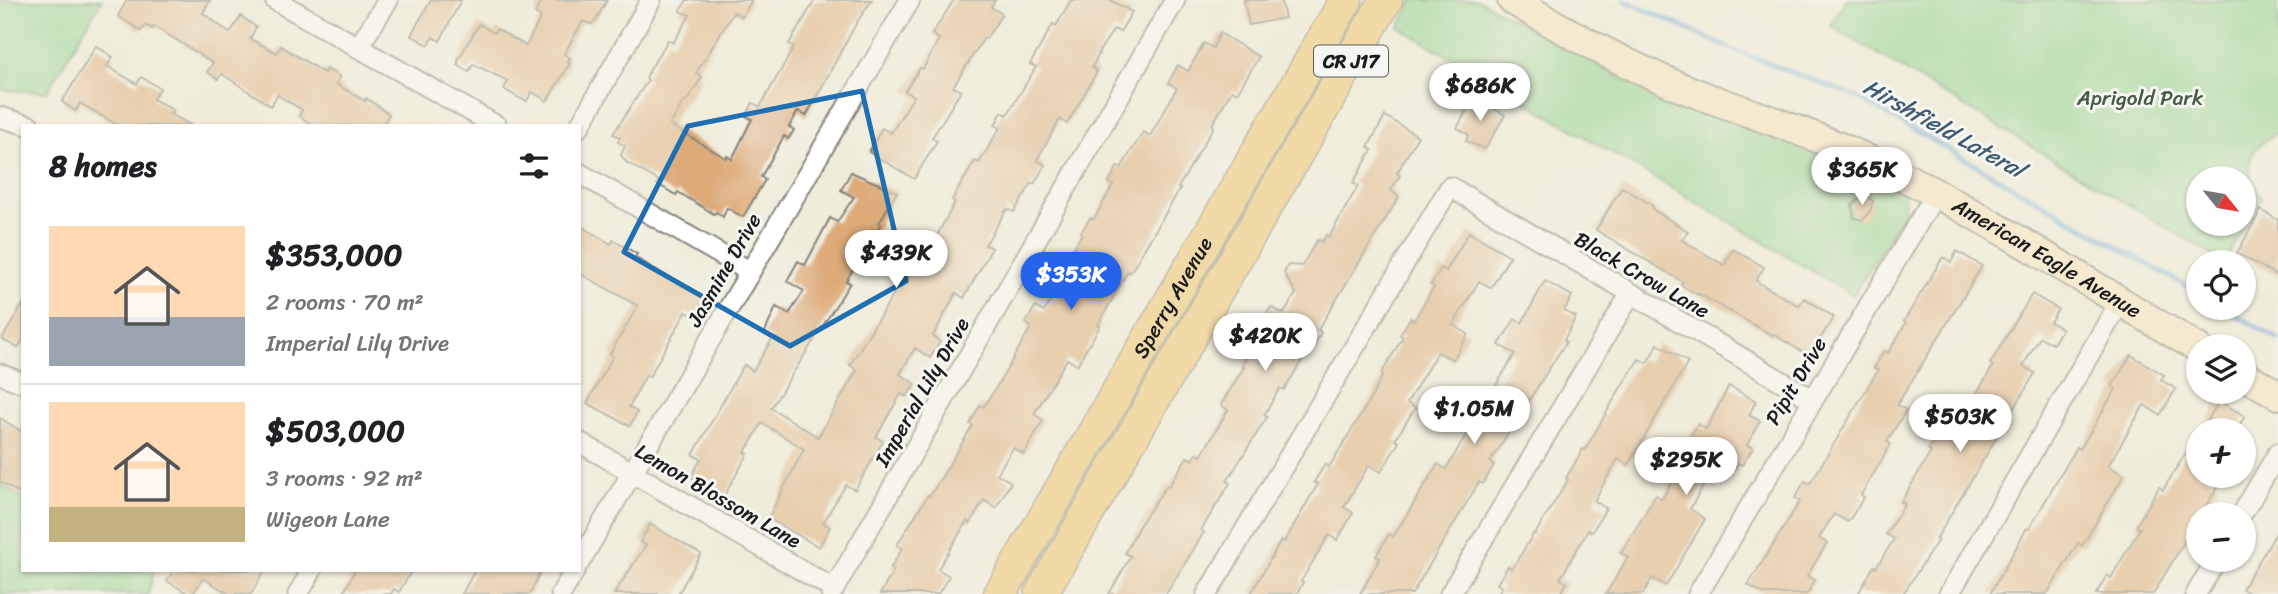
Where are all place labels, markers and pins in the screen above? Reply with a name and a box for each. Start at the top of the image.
pin: $686K [1431,64,1529,123]
pin: $365K [1813,148,1911,207]
pin: $439K [847,230,945,290]
pin: $353K [1022,252,1120,312]
pin: $420K [1216,314,1314,373]
pin: $1.05M [1417,386,1531,446]
pin: $503K [1911,394,2009,454]
pin: $295K [1637,438,1735,497]

